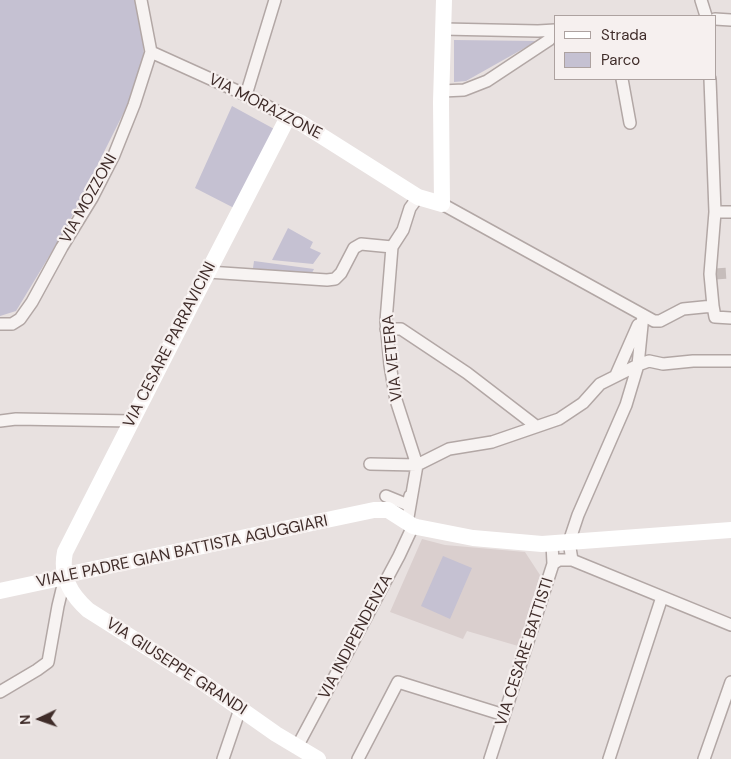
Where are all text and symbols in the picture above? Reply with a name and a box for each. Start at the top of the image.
legend [554,15,716,80]
text: Strada [601,25,647,45]
text: Parco [601,50,640,70]
street label: VIA MORAZZONE [205,70,325,144]
street label: VIA MOZZONI [57,151,121,247]
street label: VIA CESARE PARRAVICINI [120,259,220,431]
street label: VIA VETERA [379,314,407,402]
street label: VIALE PADRE GIAN BATTISTA AGUGGIARI [35,512,329,592]
street label: VIA INDIPENDENZA [315,571,397,703]
street label: VIA CESARE BATTISTI [492,575,558,729]
street label: VIA GIUSEPPE GRANDI [102,614,250,720]
north arrow [15,694,65,744]
text: N [16,714,34,725]

